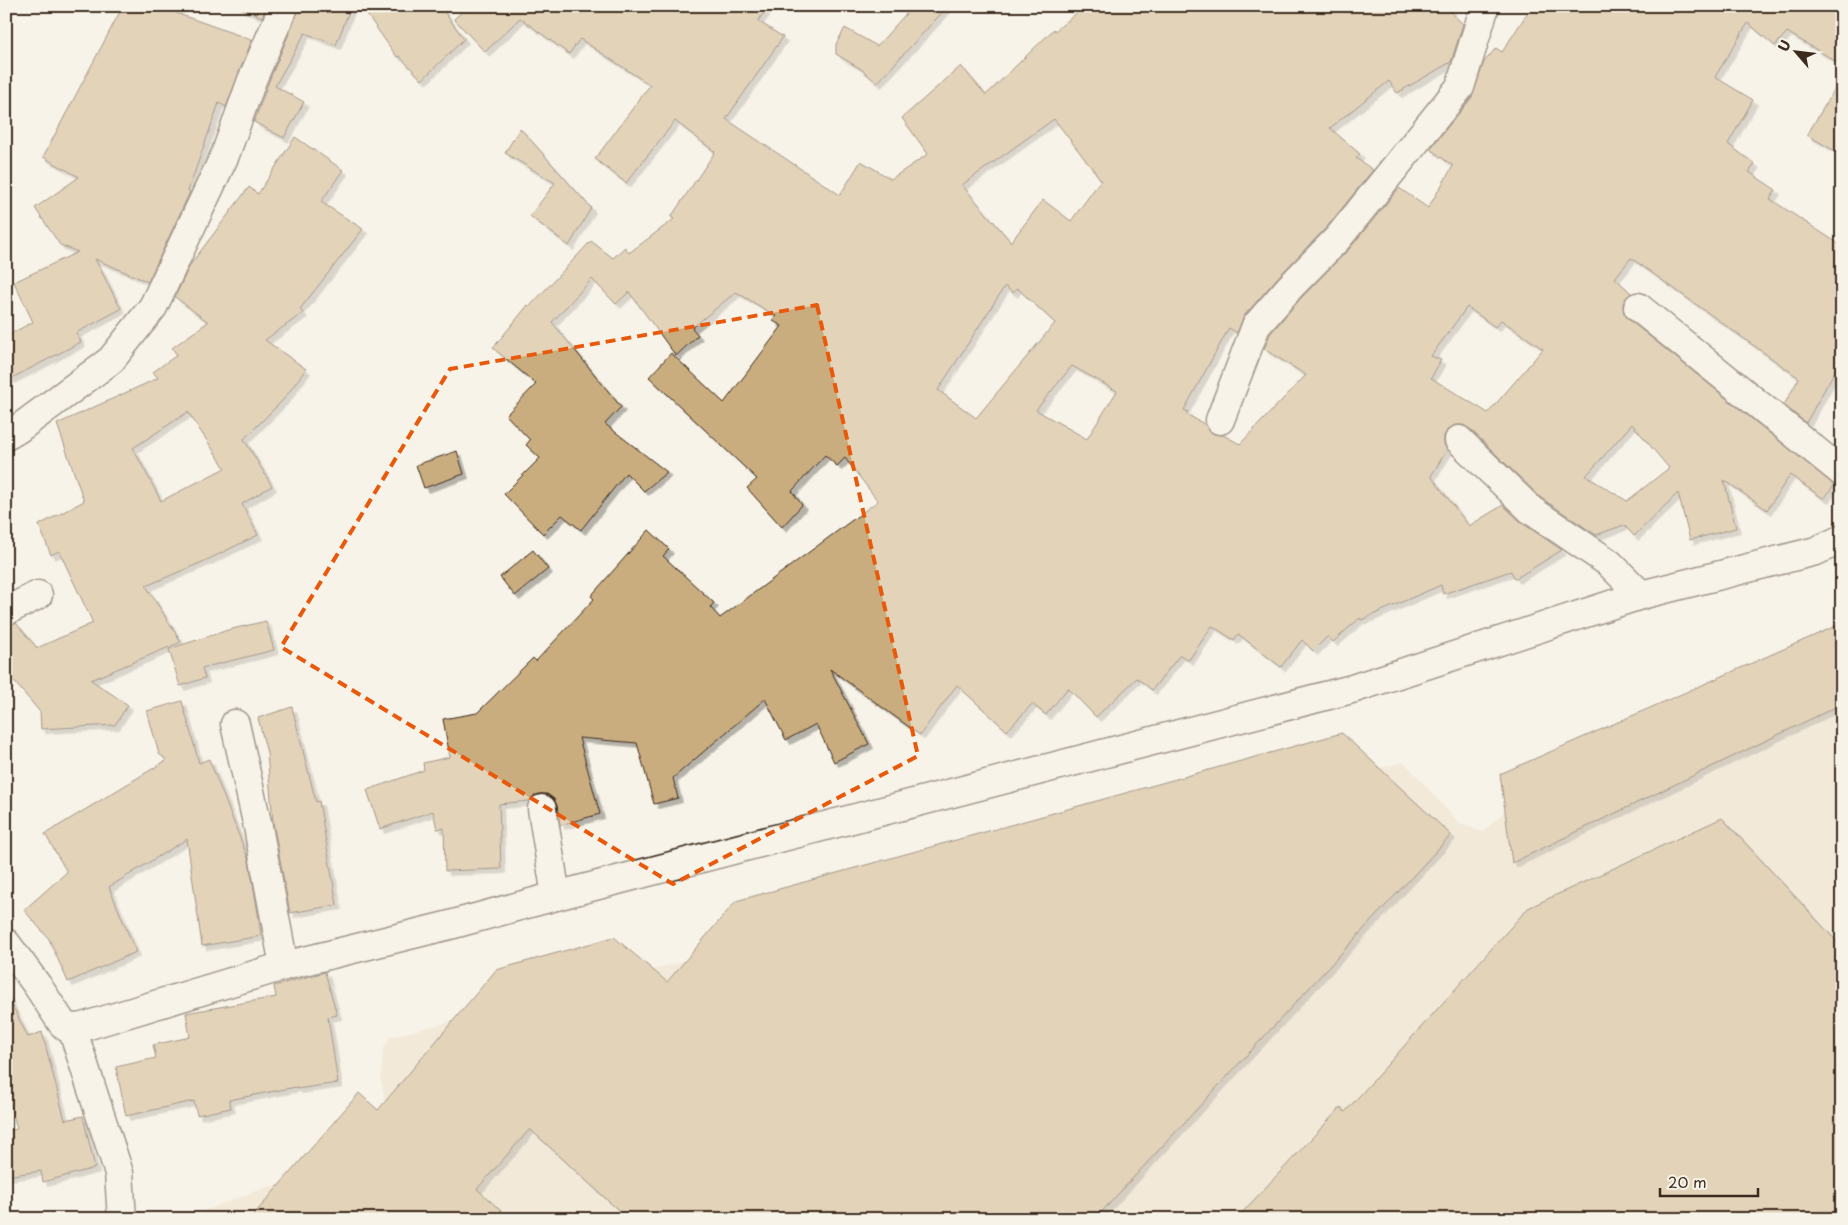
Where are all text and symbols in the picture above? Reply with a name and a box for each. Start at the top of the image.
north arrow [1770,28,1820,78]
text: U [1772,36,1796,55]
scale bar [1660,1165,1758,1197]
text: 20 m [1668,1170,1707,1193]

